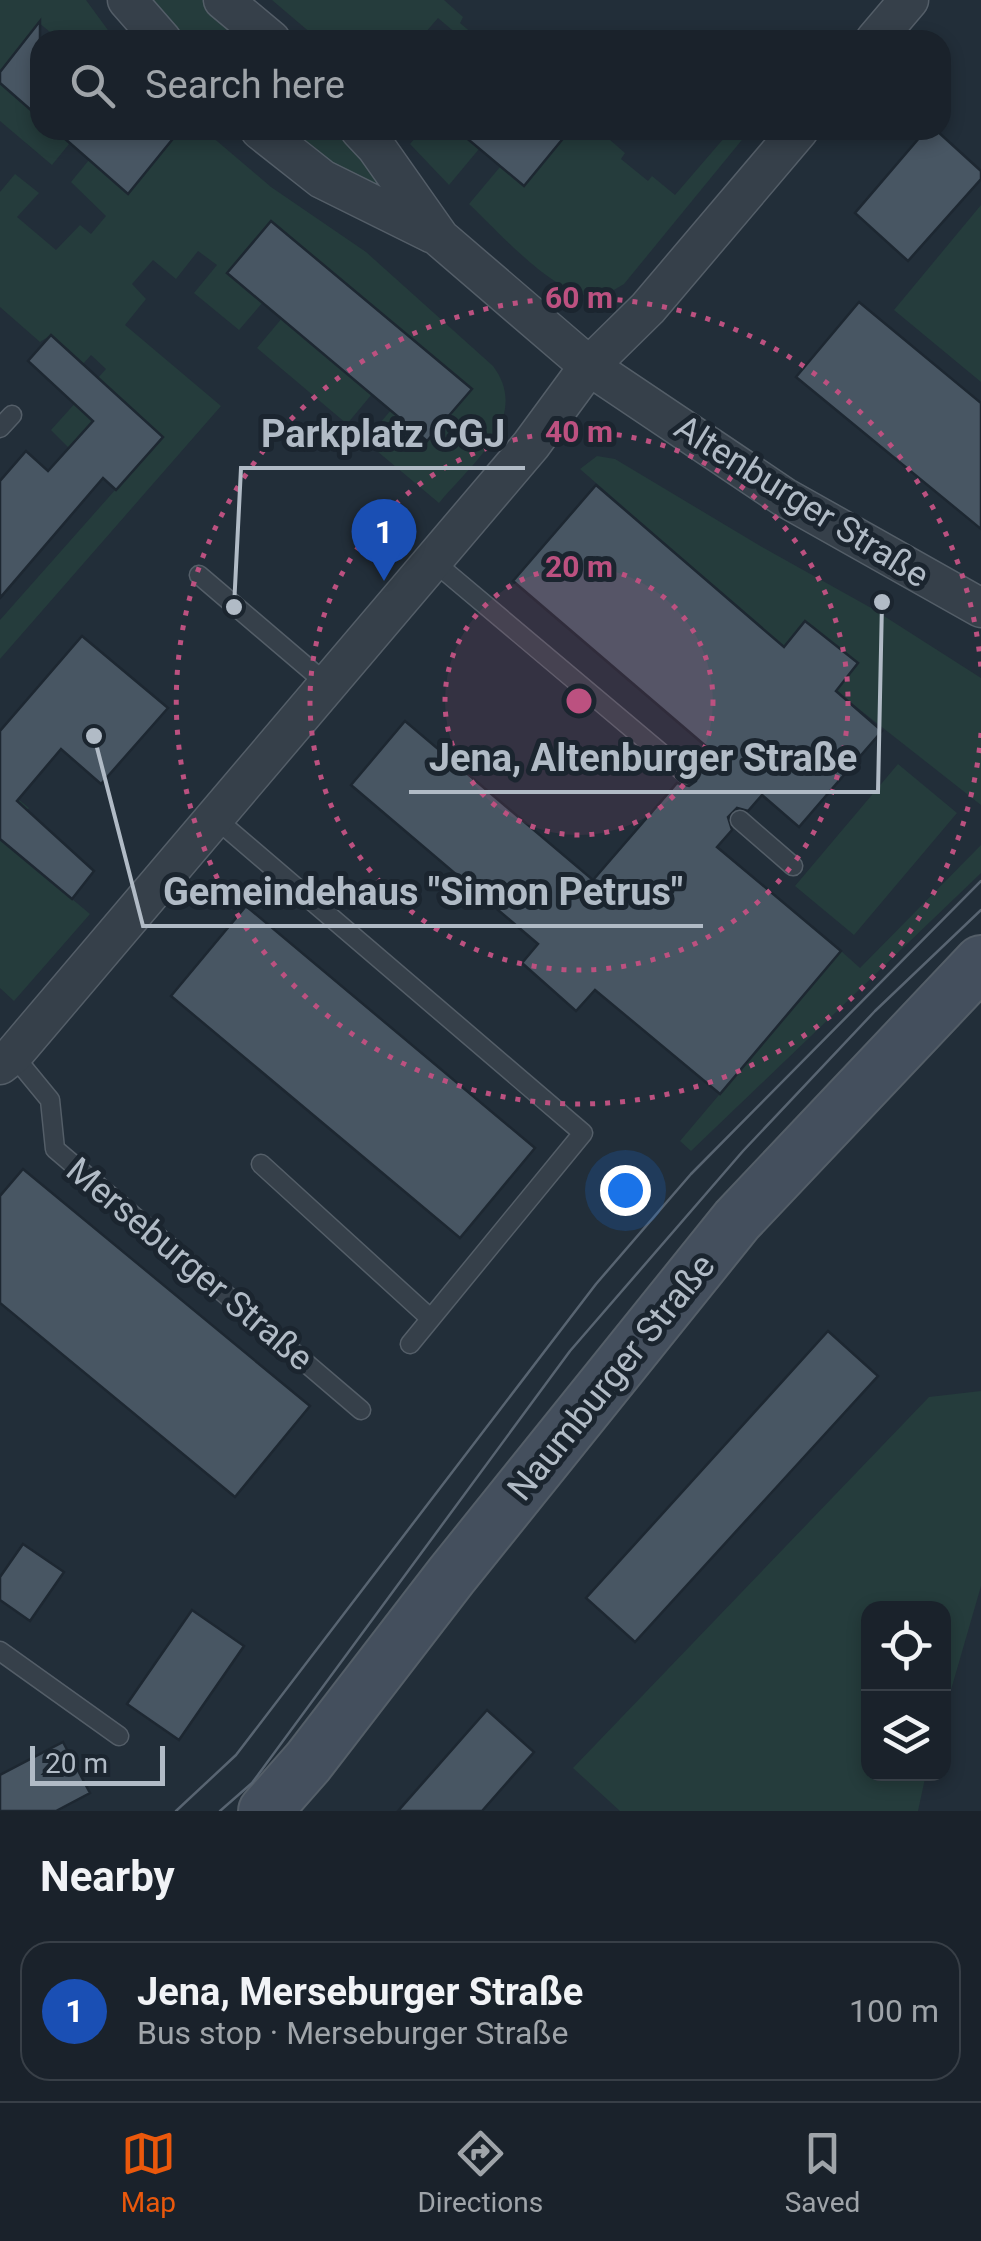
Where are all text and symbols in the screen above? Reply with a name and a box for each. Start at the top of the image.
search box [30,30,951,140]
icon: search [65,58,120,113]
text: Search here [145,63,345,107]
text: 60 m [545,280,613,315]
callout: Parkplatz CGJ [241,400,525,468]
street label: Altenburger Straße [667,407,936,596]
text: Parkplatz CGJ [261,412,505,456]
text: 40 m [545,414,613,449]
pin: 1 [352,498,416,581]
text: 20 m [545,549,613,584]
centre of rings [561,683,597,719]
callout: Jena, Altenburger Straße [409,724,878,792]
text: Jena, Altenburger Straße [429,736,857,780]
callout: Gemeindehaus "Simon Petrus" [143,858,703,926]
text: Gemeindehaus "Simon Petrus" [163,870,683,914]
street label: Merseburger Straße [58,1149,321,1379]
your location [600,1165,651,1216]
street label: Naumburger Straße [499,1246,723,1509]
map controls [861,1601,951,1781]
button: locate [861,1601,951,1691]
button: layers [861,1691,951,1781]
scale bar [30,1741,165,1786]
text: 20 m [45,1747,108,1780]
text: Nearby [40,1852,175,1901]
text: Jena, Merseburger Straße [137,1970,583,2014]
text: 1 [65,1992,84,2030]
text: 100 m [849,1992,939,2030]
text: Bus stop · Merseburger Straße [137,2014,568,2052]
tab: Map [121,2126,176,2219]
tab: Directions [417,2126,543,2219]
tab: Saved [785,2126,860,2219]

